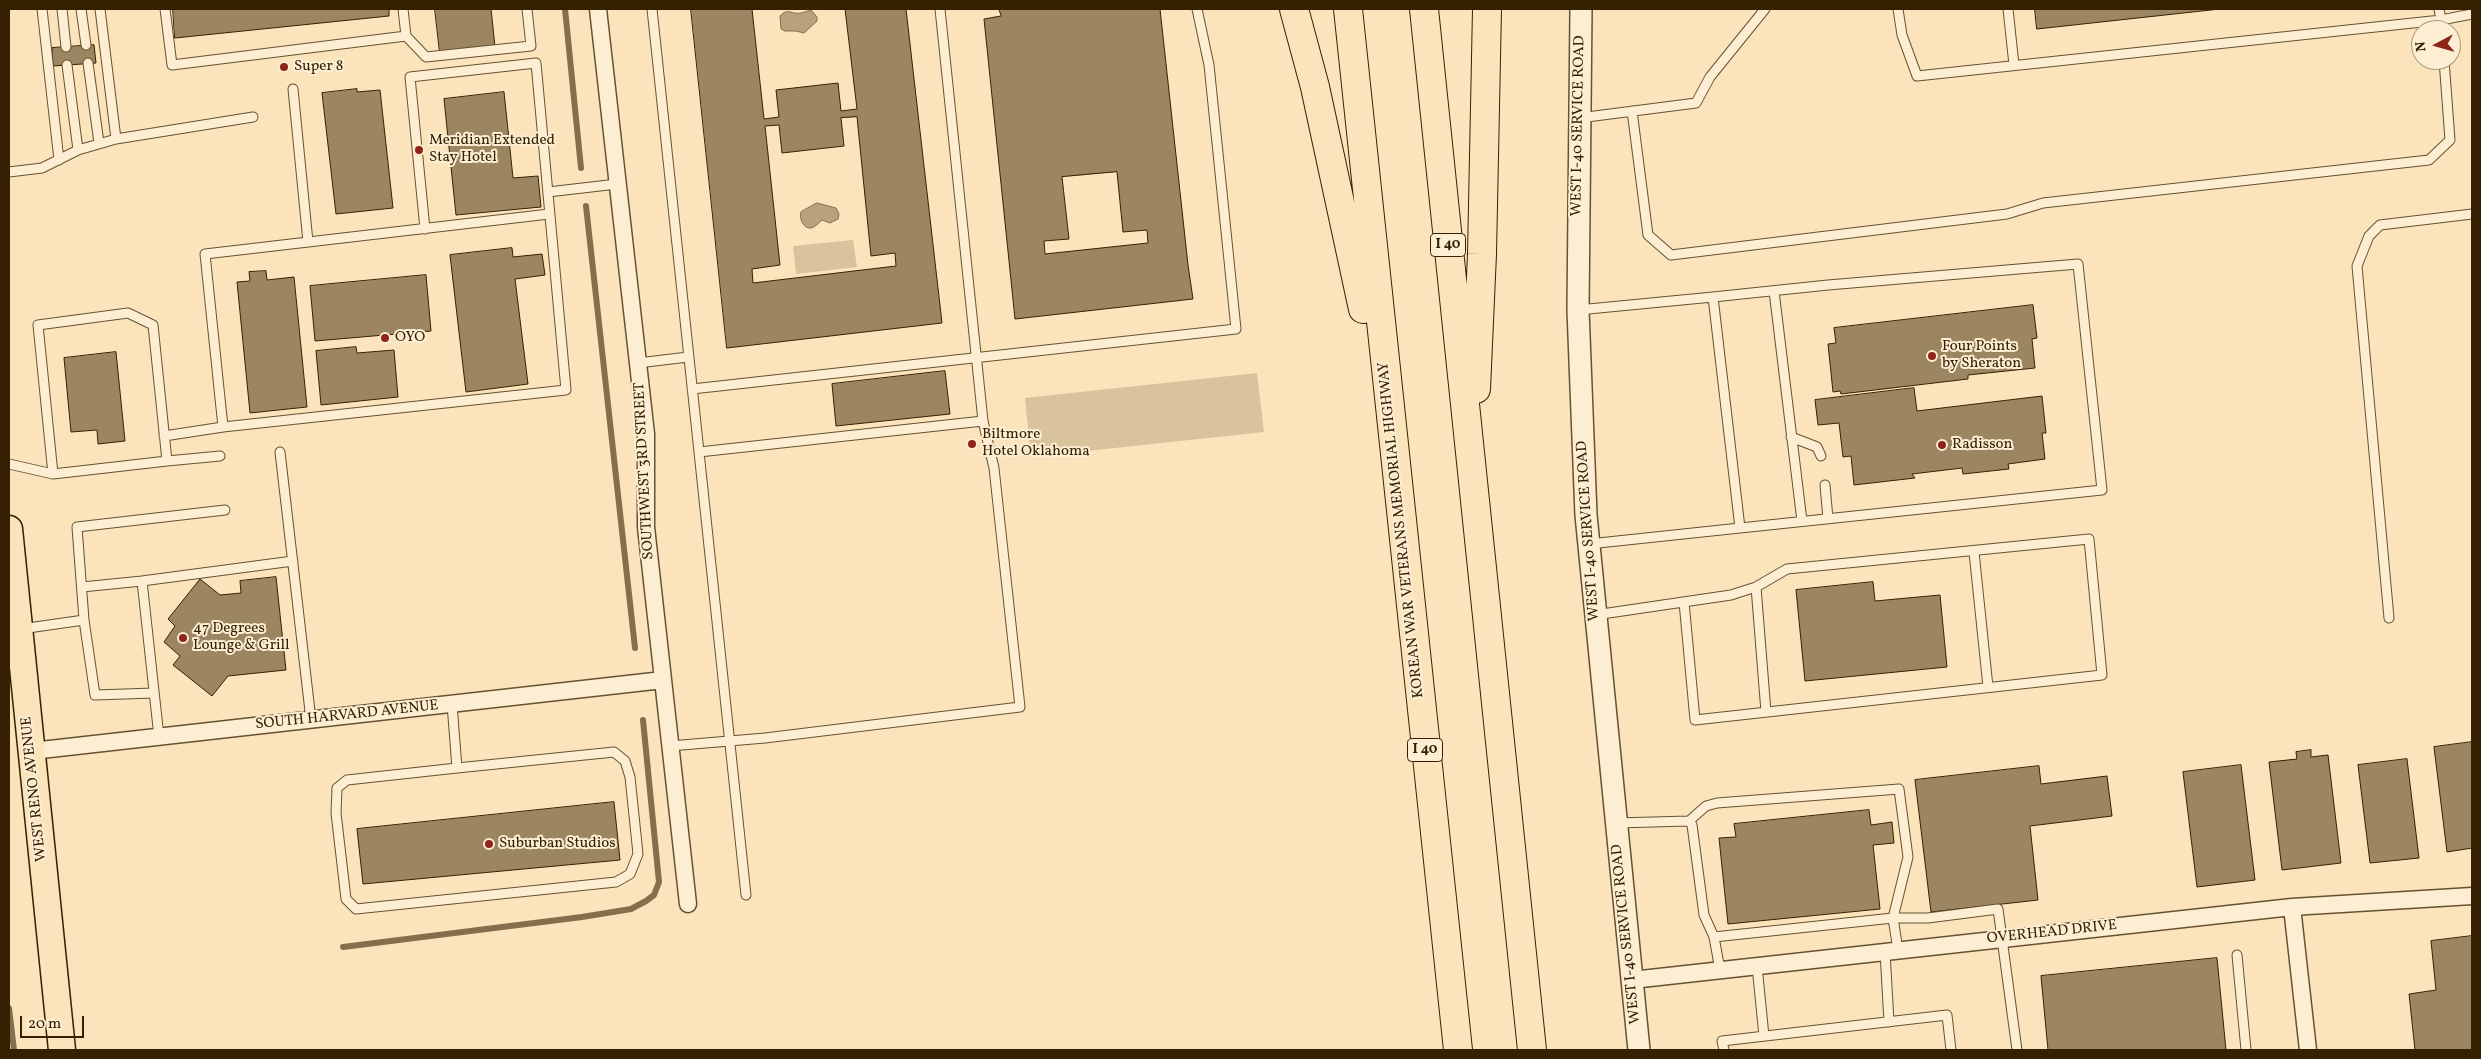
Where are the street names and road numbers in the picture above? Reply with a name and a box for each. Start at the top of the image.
street label: WEST I-40 SERVICE ROAD [1568,35,1590,217]
road number: I 40 [1430,234,1466,256]
street label: KOREAN WAR VETERANS MEMORIAL HIGHWAY [1375,361,1429,699]
street label: SOUTHWEST 3RD STREET [631,382,659,560]
street label: WEST I-40 SERVICE ROAD [1574,440,1604,622]
street label: SOUTH HARVARD AVENUE [255,697,439,735]
street label: WEST RENO AVENUE [18,716,52,862]
road number: I 40 [1408,738,1442,762]
street label: WEST I-40 SERVICE ROAD [1609,843,1645,1025]
street label: OVERHEAD DRIVE [1986,917,2118,949]

